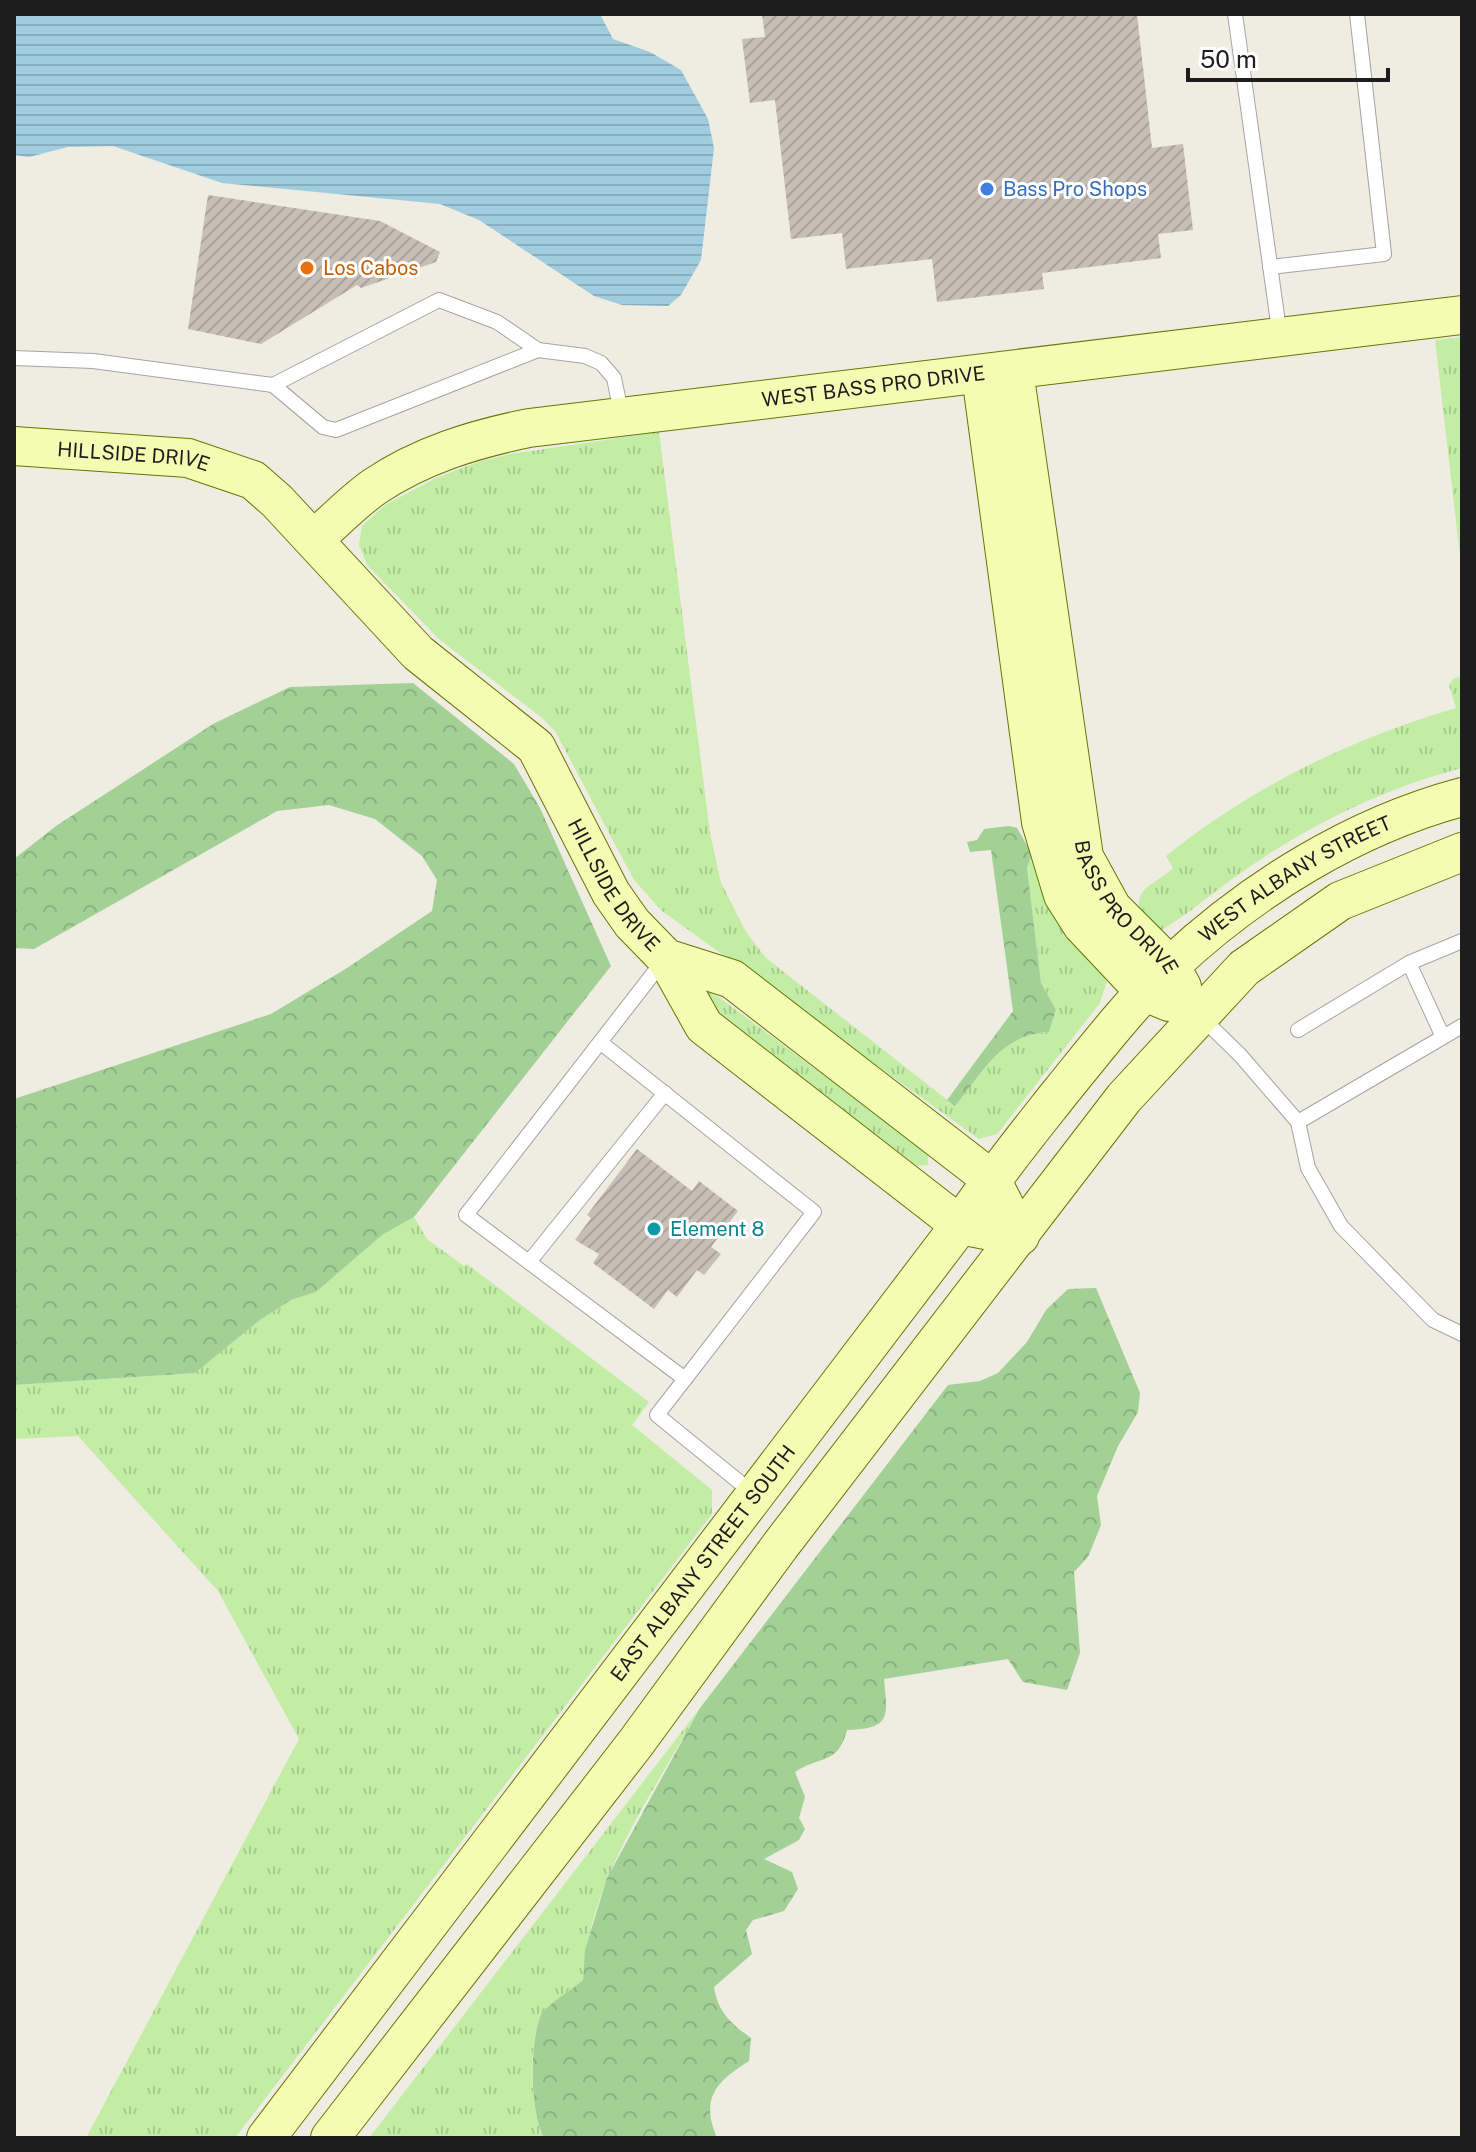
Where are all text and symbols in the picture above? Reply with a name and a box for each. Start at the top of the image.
scale bar [1188,32,1388,82]
text: 50 m [1200,45,1257,73]
place label: Bass Pro Shops [1003,177,1147,201]
marker: Bass Pro Shops [978,180,996,198]
place label: Los Cabos [323,256,418,280]
marker: Los Cabos [298,259,316,277]
street label: WEST BASS PRO DRIVE [760,361,987,412]
street label: HILLSIDE DRIVE [56,437,213,477]
street label: WEST ALBANY STREET [1194,810,1395,947]
street label: HILLSIDE DRIVE [563,815,665,956]
street label: BASS PRO DRIVE [1070,839,1184,978]
place label: Element 8 [670,1217,764,1241]
marker: Element 8 [645,1220,663,1238]
street label: EAST ALBANY STREET SOUTH [605,1440,800,1686]

